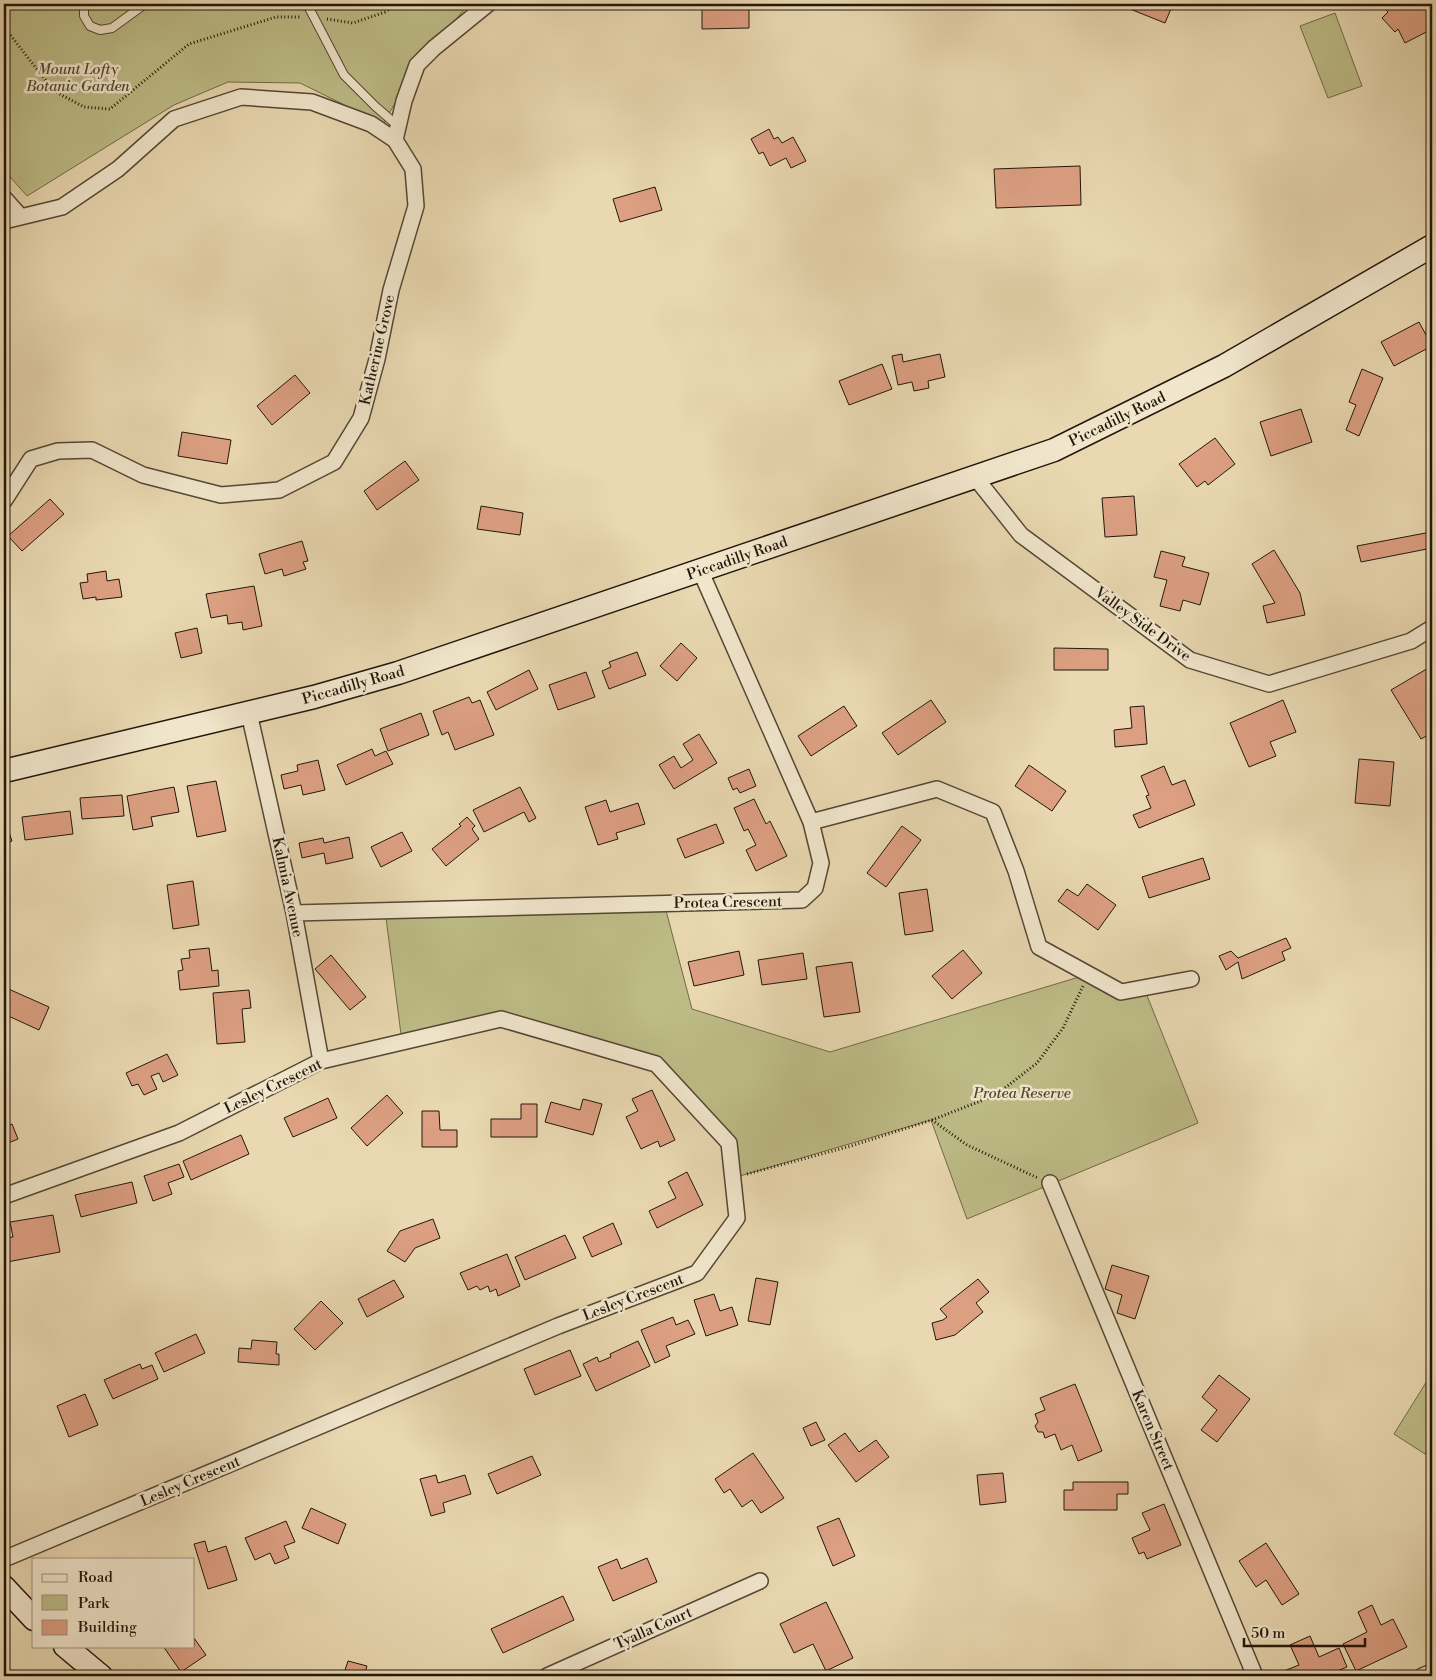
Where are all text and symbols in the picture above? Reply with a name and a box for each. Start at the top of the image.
park label: Mount Lofty Botanic Garden [25,60,130,96]
street label: Katherine Grove [356,293,399,407]
street label: Piccadilly Road [1066,388,1169,451]
street label: Piccadilly Road [684,532,791,585]
street label: Valley Side Drive [1090,582,1195,666]
street label: Piccadilly Road [300,662,407,709]
street label: Kalmia Avenue [268,835,307,939]
street label: Protea Crescent [674,892,783,913]
street label: Lesley Crescent [221,1054,326,1118]
park label: Protea Reserve [972,1084,1071,1103]
street label: Lesley Crescent [580,1269,687,1325]
street label: Karen Street [1127,1387,1178,1474]
street label: Lesley Crescent [137,1452,244,1511]
legend [32,1558,195,1648]
text: Road [78,1568,113,1587]
text: Park [78,1594,110,1613]
street label: Tyalla Court [611,1603,696,1654]
scale bar [1244,1615,1365,1647]
text: Building [77,1618,137,1637]
text: 50 m [1251,1624,1285,1643]

